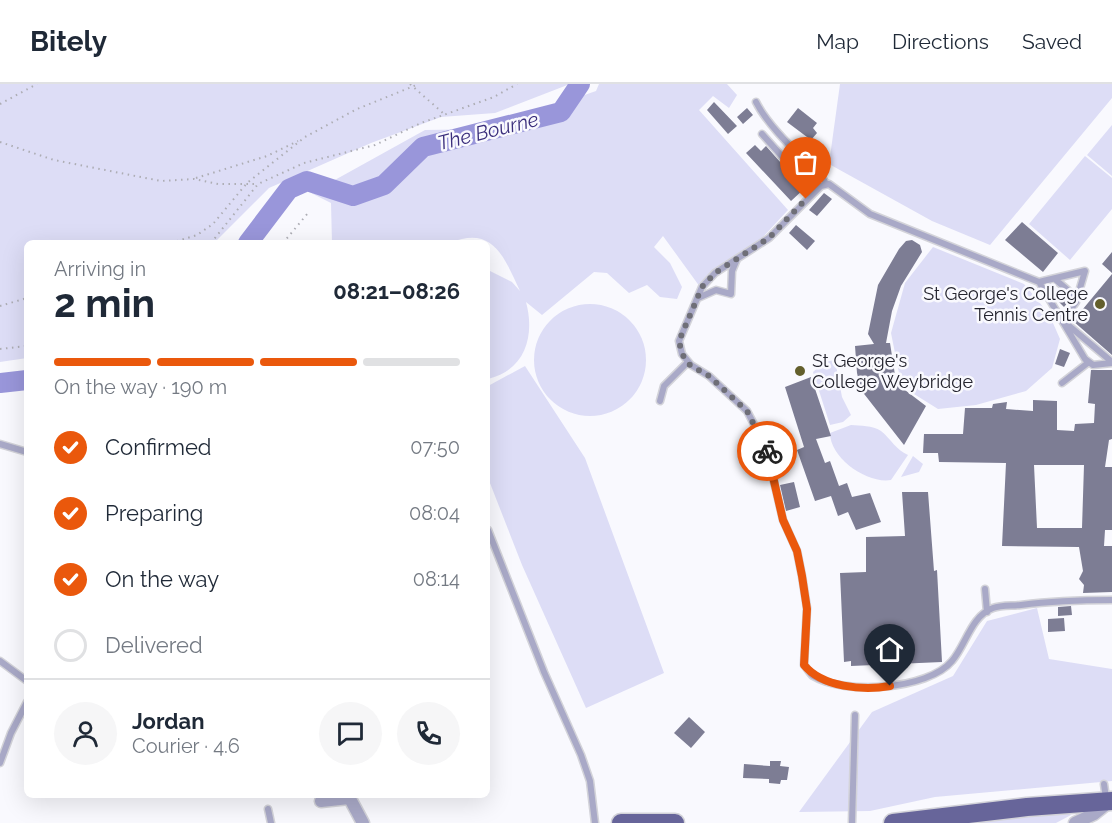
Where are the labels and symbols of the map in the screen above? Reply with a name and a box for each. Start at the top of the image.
water label: The Bourne [435,107,541,155]
pin [780,137,831,199]
place label: St George's College Tennis Centre [923,283,1088,325]
marker: St George's College Tennis Centre [1093,297,1107,311]
place label: St George's College Weybridge [812,350,973,392]
marker: St George's College Weybridge [793,364,807,378]
courier [737,421,797,481]
pin [864,624,915,686]

